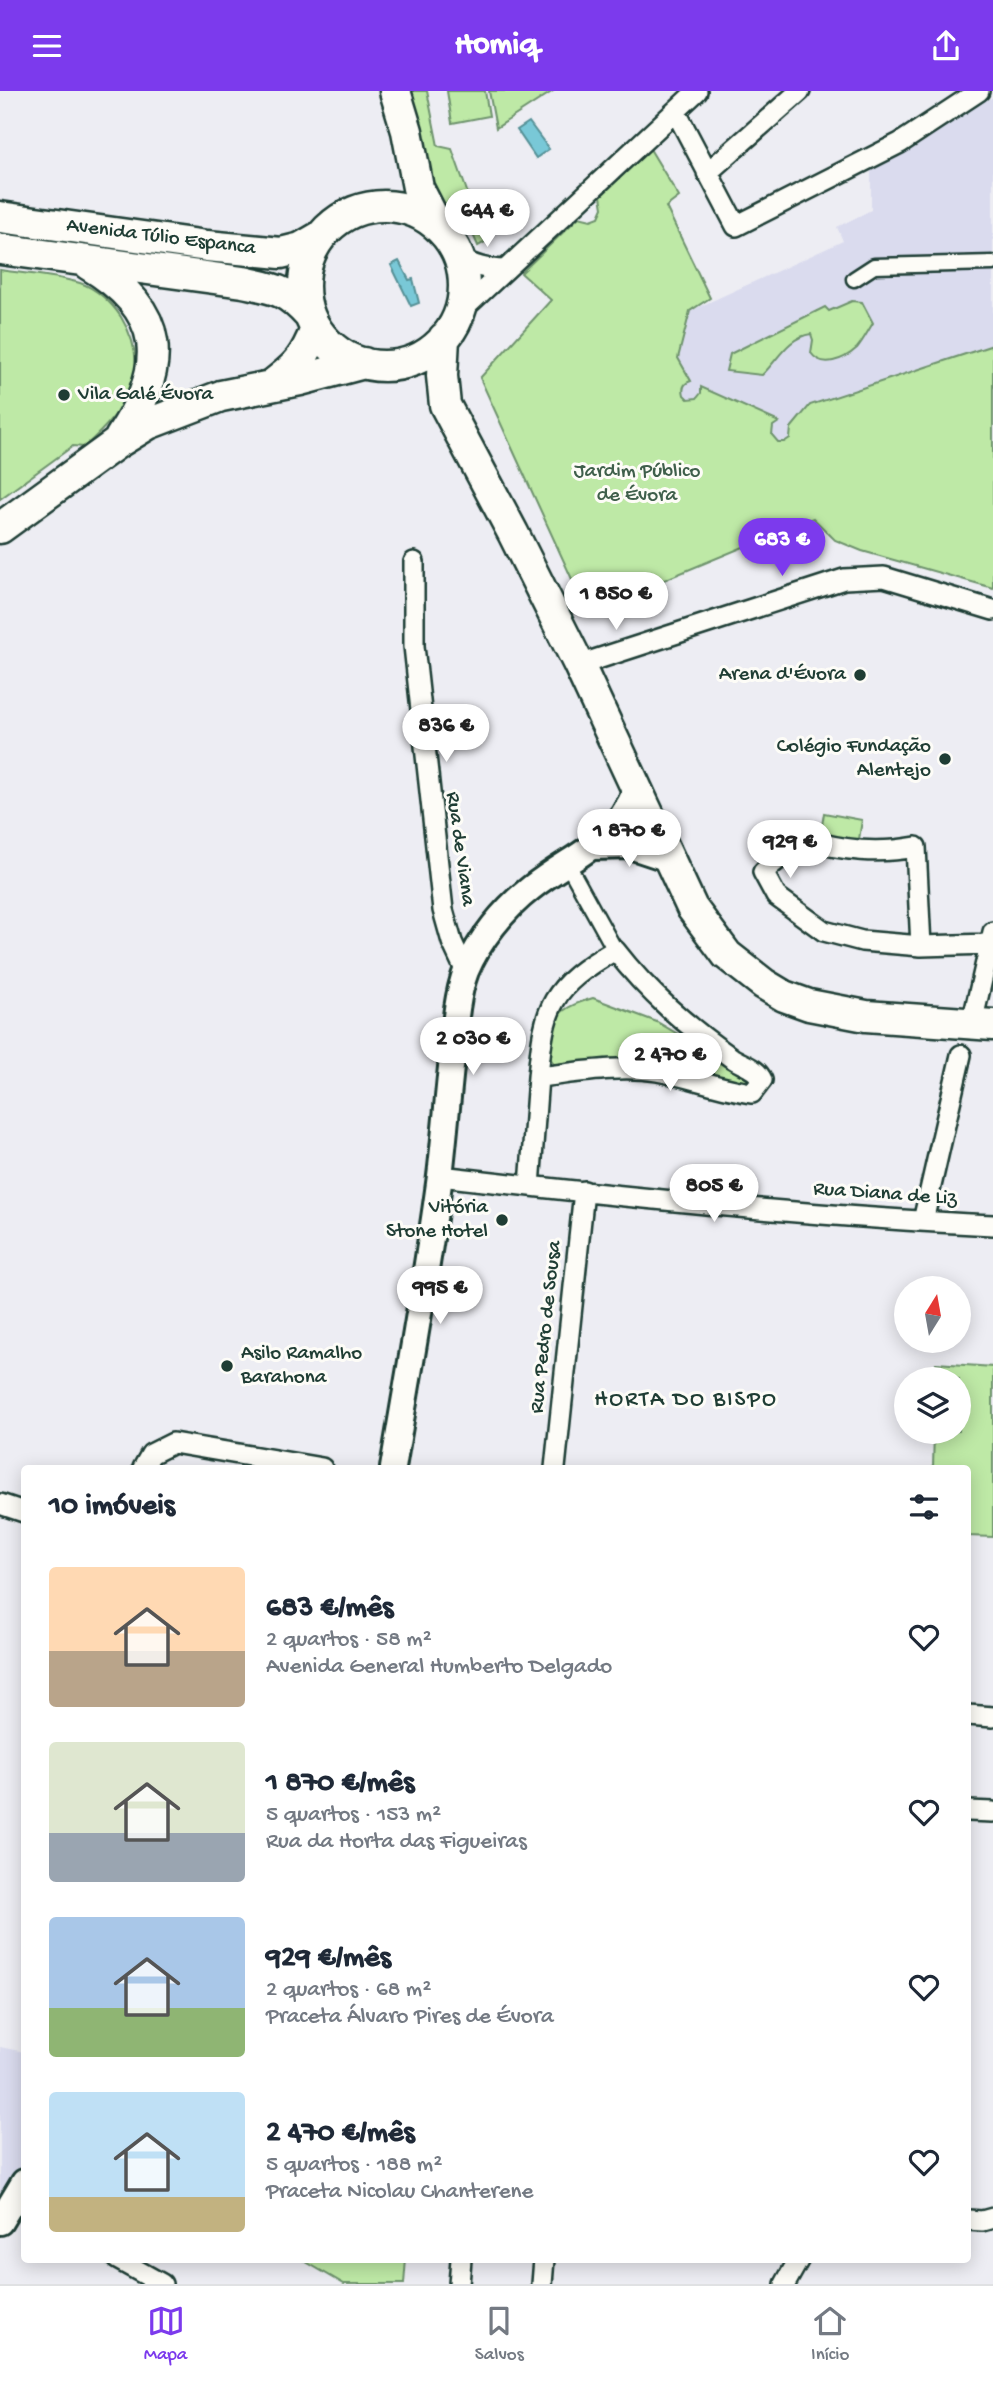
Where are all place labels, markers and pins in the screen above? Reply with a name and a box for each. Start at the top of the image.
pin: 644 € [438,190,536,249]
place label: Vila Galé Évora [77,383,215,408]
marker: Vila Galé Évora [56,387,72,403]
pin: 683 € [733,519,831,578]
pin: 1 850 € [551,573,681,632]
place label: Arena d'Évora [719,663,847,688]
marker: Arena d'Évora [852,667,868,683]
pin: 836 € [397,705,495,764]
place label: Colégio Fundação Alentejo [777,735,931,784]
marker: Colégio Fundação Alentejo [937,751,953,767]
pin: 1 870 € [564,809,694,869]
pin: 929 € [741,821,839,880]
pin: 2 030 € [408,1017,538,1077]
pin: 2 470 € [605,1033,735,1093]
pin: 805 € [665,1165,763,1224]
place label: Vitória Stone Hotel [386,1196,489,1245]
marker: Vitória Stone Hotel [494,1212,510,1228]
pin: 995 € [391,1267,489,1326]
place label: Asilo Ramalho Barahona [240,1342,362,1391]
marker: Asilo Ramalho Barahona [219,1358,235,1374]

